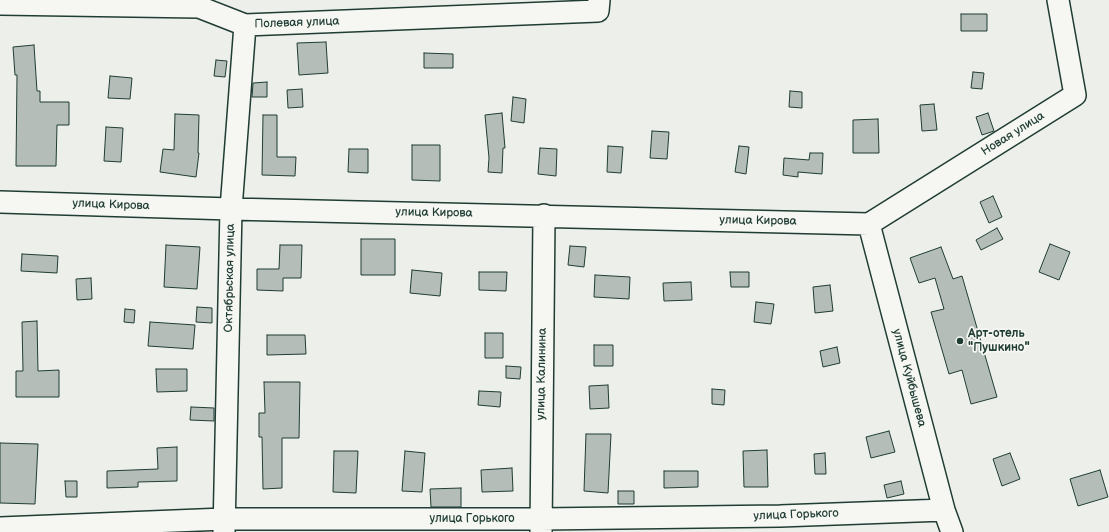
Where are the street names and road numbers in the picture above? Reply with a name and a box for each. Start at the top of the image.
street label: Полевая улица [254,14,340,32]
street label: Новая улица [979,109,1047,159]
street label: улица Кирова [72,196,150,214]
street label: улица Кирова [395,205,473,221]
street label: улица Кирова [719,213,797,229]
street label: Октябрьская улица [222,223,238,333]
street label: улица Куйбышева [889,327,929,429]
street label: улица Калинина [534,328,550,420]
street label: улица Горького [753,506,839,524]
street label: улица Горького [429,512,515,526]

